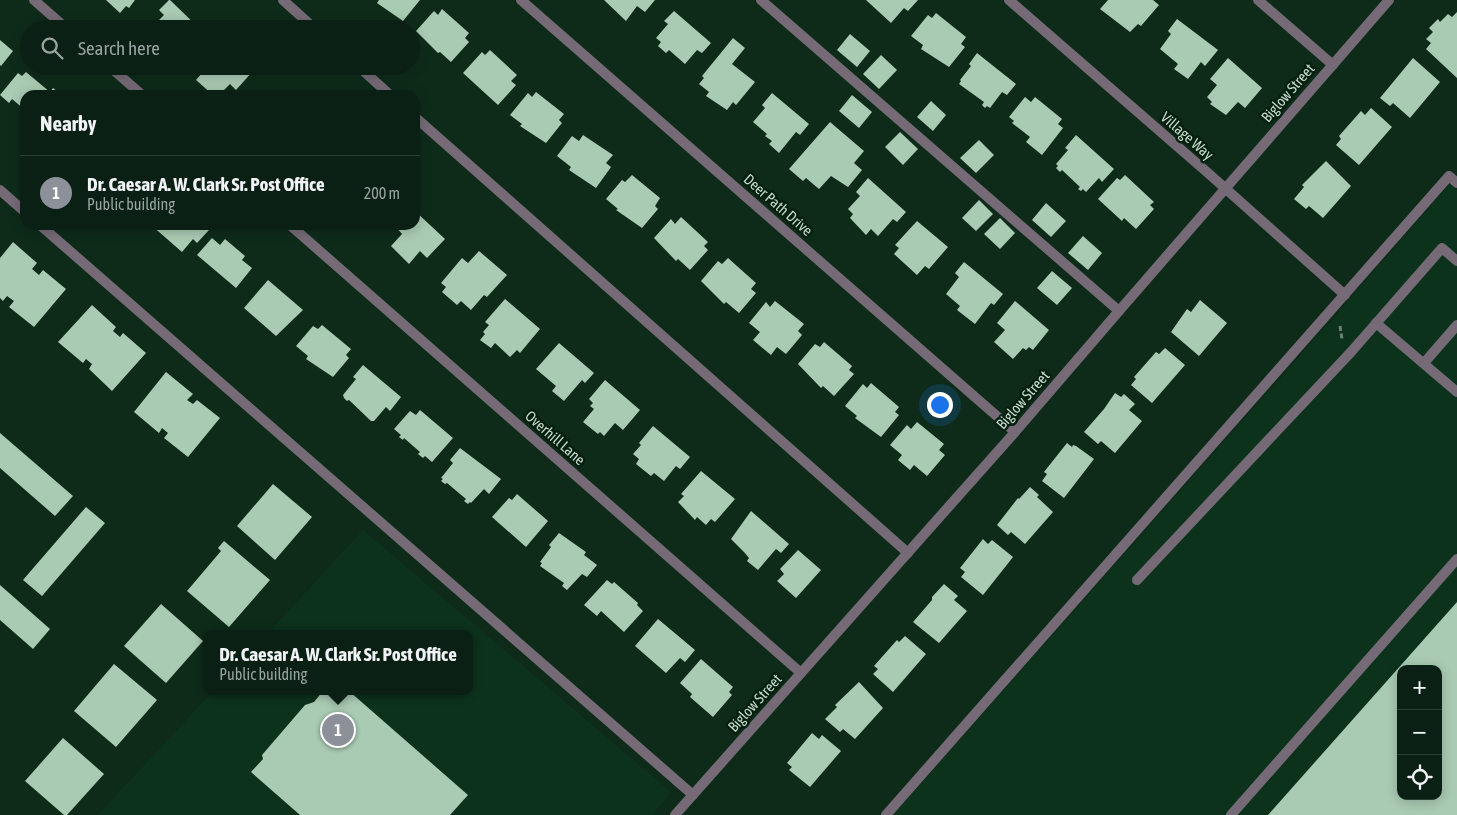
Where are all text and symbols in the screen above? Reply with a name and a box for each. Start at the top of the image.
search box [20,20,420,75]
icon: search [38,34,66,62]
text: Search here [78,37,160,59]
street label: Biglow Street [1258,60,1318,125]
street label: Village Way [1157,108,1217,163]
text: Nearby [40,111,96,135]
street label: Deer Path Drive [741,170,816,239]
text: Dr. Caesar A. W. Clark Sr. Post Office [87,173,325,195]
text: 1 [52,184,60,202]
text: 200 m [364,184,400,202]
text: Public building [87,195,175,213]
street label: Biglow Street [993,367,1053,432]
your location [927,392,953,418]
street label: Overhill Lane [522,407,589,468]
popup [203,630,473,695]
text: Dr. Caesar A. W. Clark Sr. Post Office [219,643,457,665]
text: Public building [219,665,307,683]
map controls [1397,665,1442,800]
button: + [1397,665,1442,710]
street label: Biglow Street [724,670,785,735]
button: − [1397,710,1442,755]
pin: 1 [322,711,354,749]
button: locate [1397,755,1442,800]

